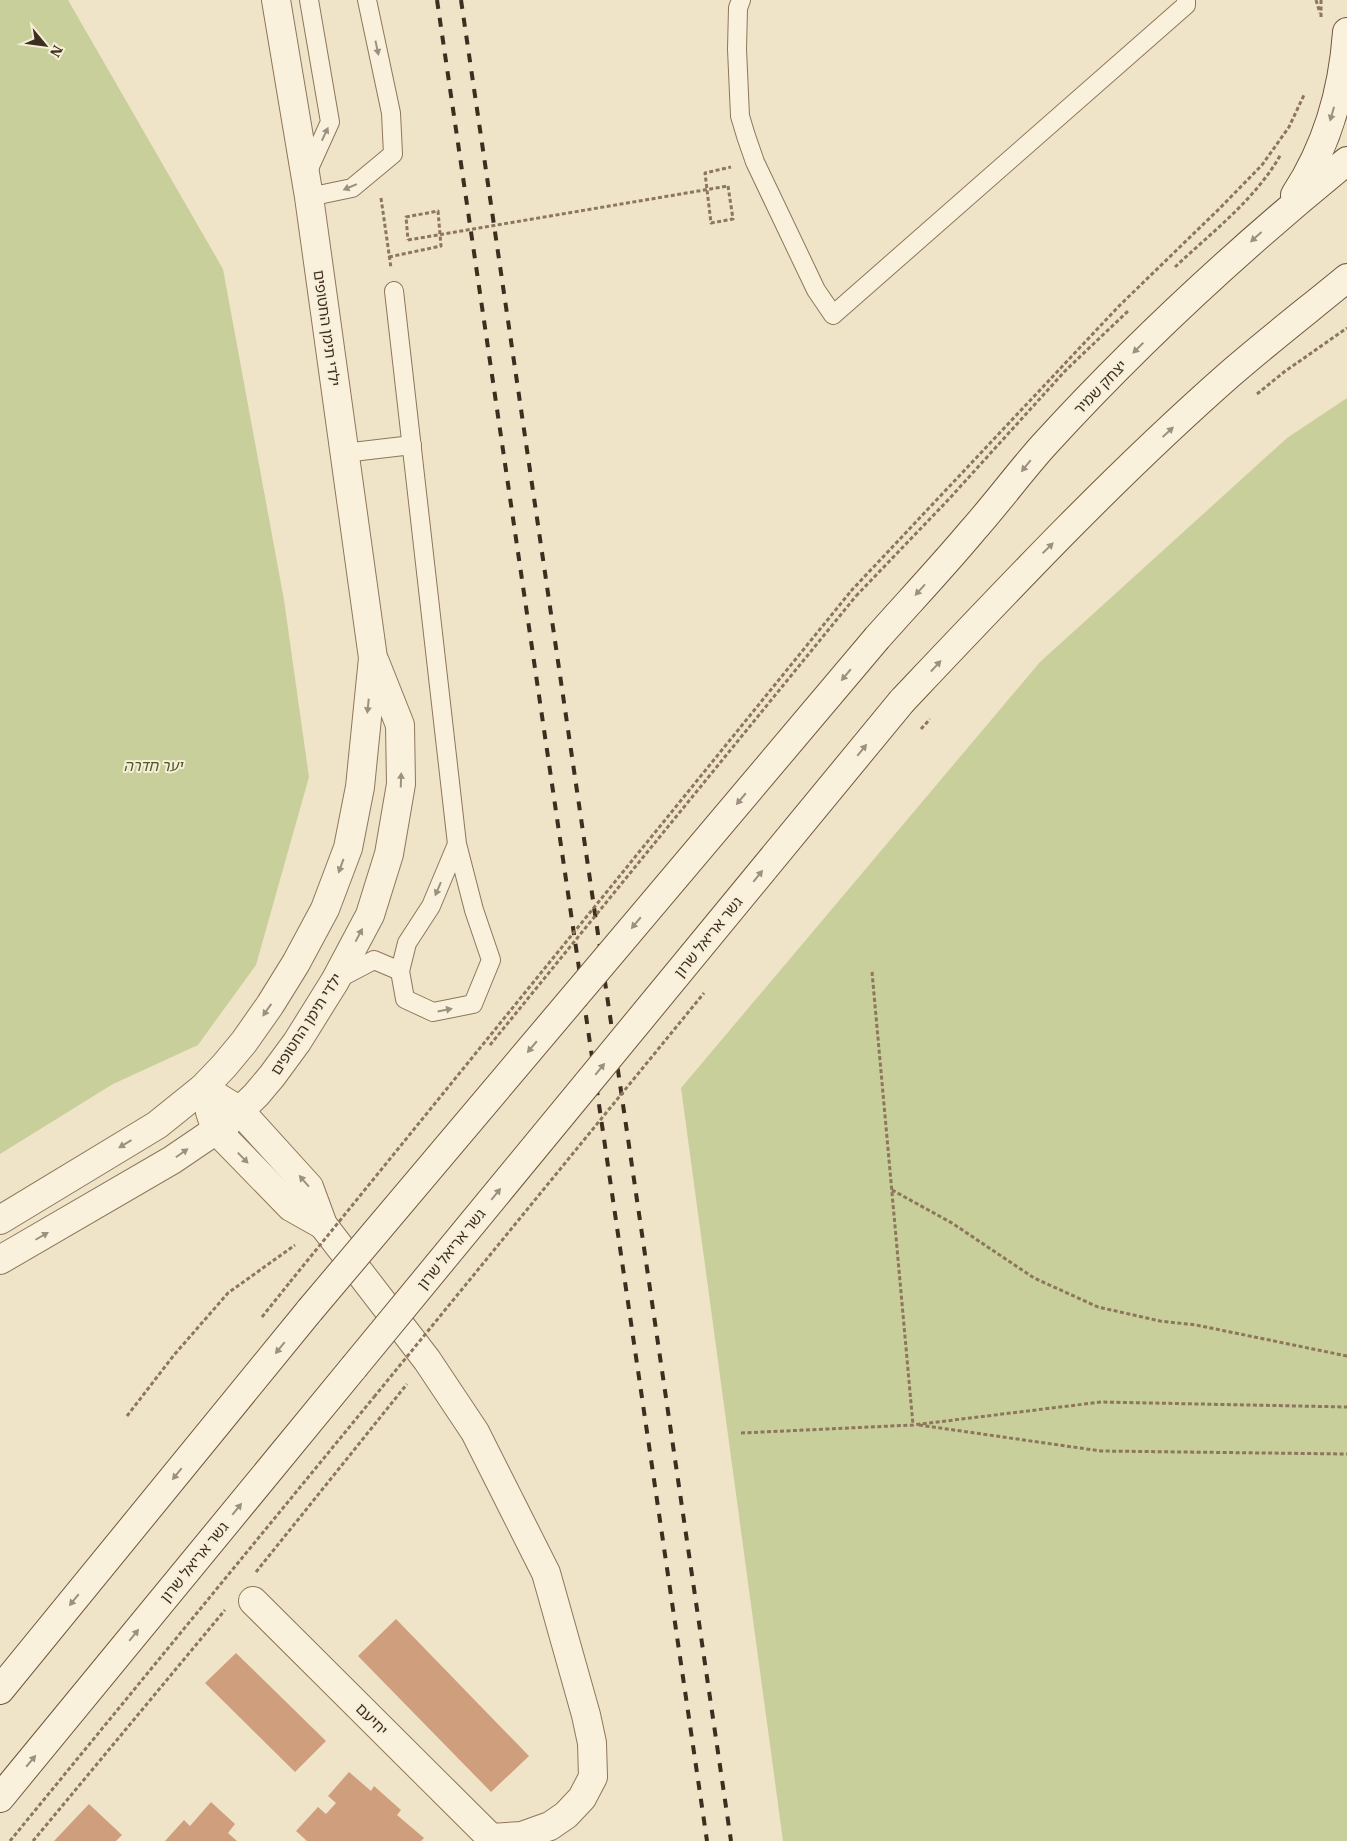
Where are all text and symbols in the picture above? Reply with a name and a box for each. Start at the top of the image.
north arrow [20,20,70,70]
one-way arrow [373,40,381,55]
text: N [46,42,67,61]
one-way arrow [1328,107,1336,122]
one-way arrow [321,127,329,141]
one-way arrow [343,183,357,191]
one-way arrow [1251,231,1263,243]
street label: ילדי תימן החטופים [309,269,345,387]
one-way arrow [1132,342,1144,354]
street label: יצחק שמיר [1069,356,1131,418]
one-way arrow [1162,426,1174,438]
one-way arrow [1021,460,1032,473]
one-way arrow [1041,542,1053,554]
one-way arrow [915,583,926,596]
one-way arrow [930,660,942,672]
one-way arrow [841,669,852,681]
one-way arrow [364,699,372,715]
one-way arrow [856,744,867,757]
park label: יער חדרה [123,756,184,775]
one-way arrow [397,771,405,787]
one-way arrow [736,792,747,805]
one-way arrow [337,859,345,874]
one-way arrow [753,869,764,882]
one-way arrow [434,882,442,896]
street label: גשר אריאל שרון [670,893,747,981]
one-way arrow [631,917,642,930]
one-way arrow [355,928,363,943]
street label: ילדי תימן החטופים [266,970,346,1078]
one-way arrow [262,1003,271,1016]
one-way arrow [437,1006,452,1014]
one-way arrow [526,1041,537,1054]
one-way arrow [594,1062,605,1075]
one-way arrow [119,1140,132,1149]
one-way arrow [175,1148,189,1158]
one-way arrow [237,1152,249,1164]
one-way arrow [298,1175,310,1187]
one-way arrow [491,1188,502,1201]
street label: גשר אריאל שרון [413,1205,490,1293]
one-way arrow [36,1231,49,1240]
one-way arrow [274,1341,285,1354]
one-way arrow [171,1467,182,1480]
one-way arrow [232,1503,243,1516]
street label: גשר אריאל שרון [156,1518,233,1606]
one-way arrow [69,1593,80,1606]
one-way arrow [129,1629,140,1642]
street label: יחיעם [352,1699,392,1739]
one-way arrow [25,1755,37,1767]

